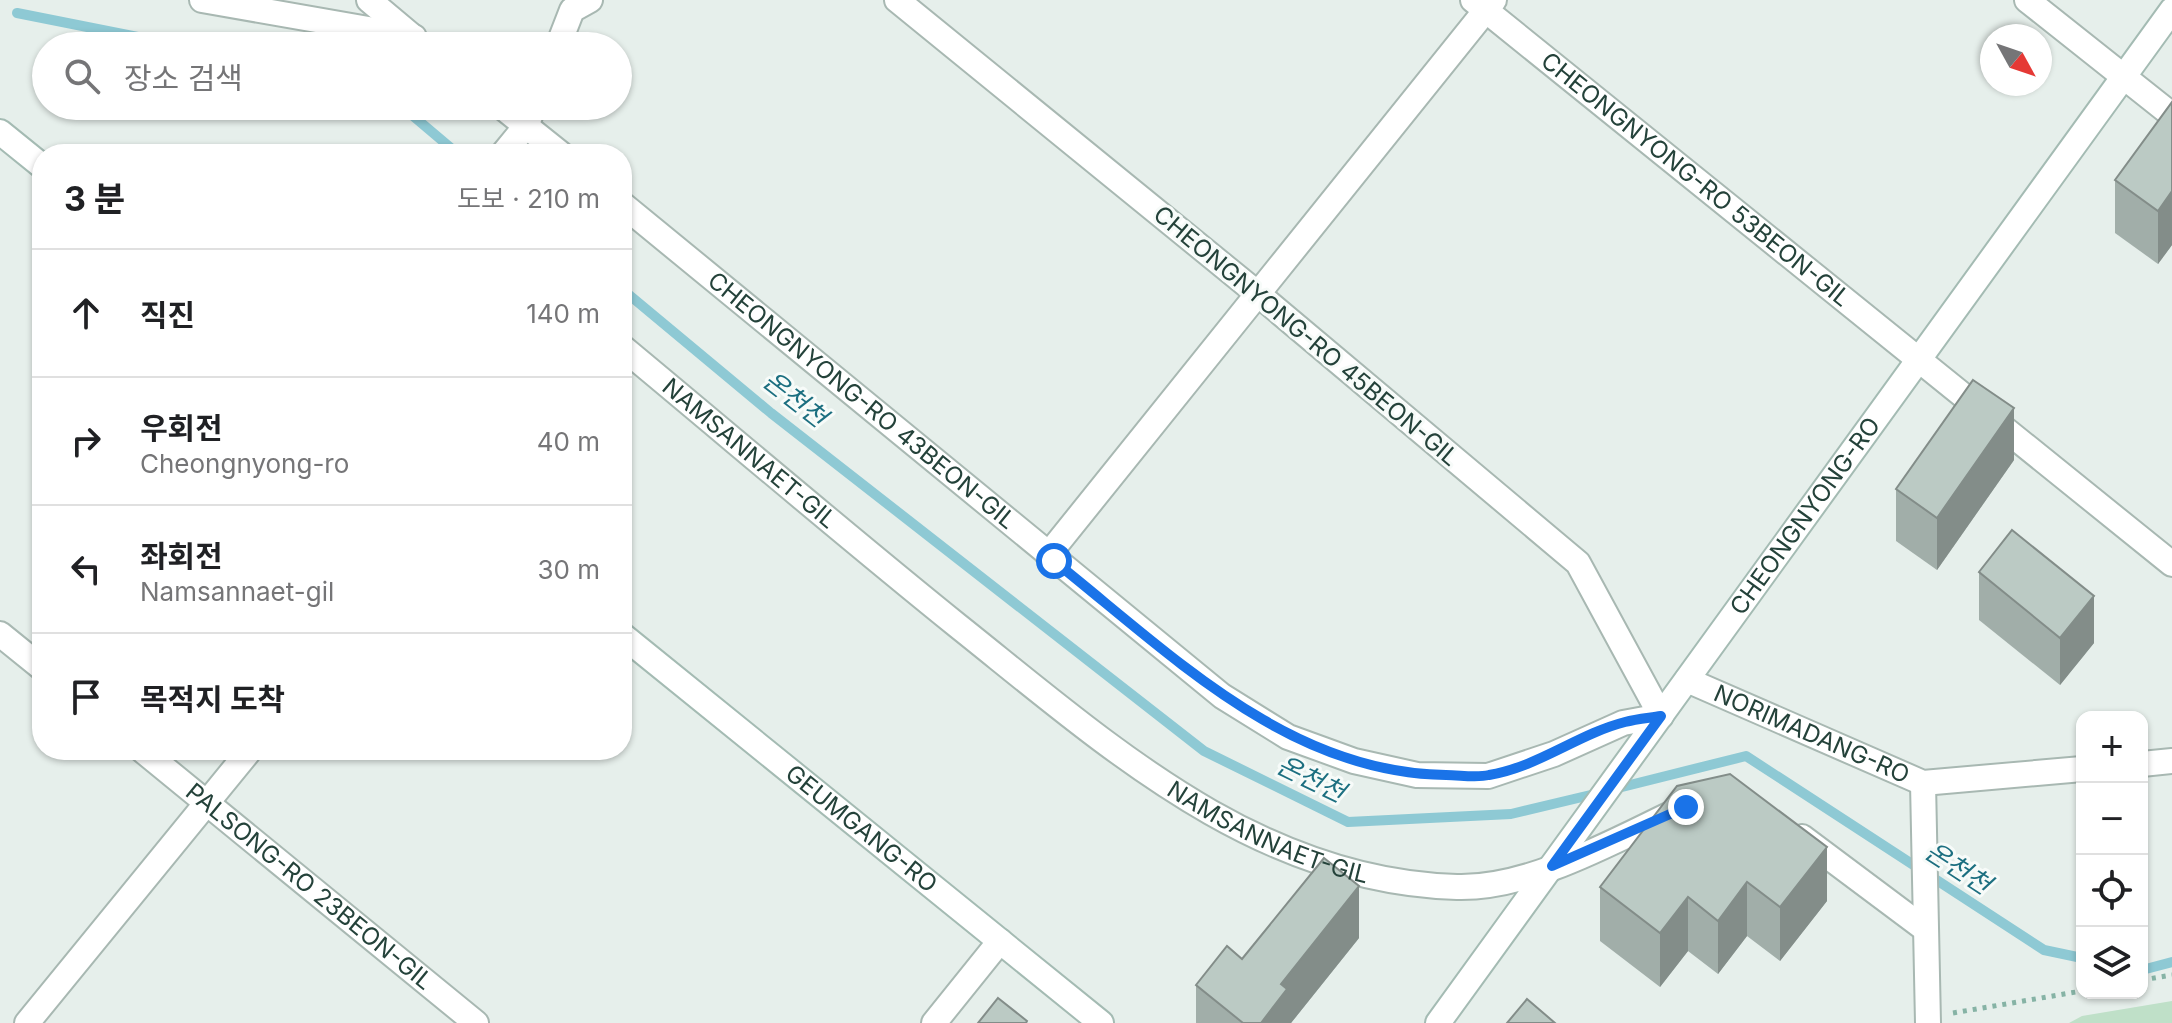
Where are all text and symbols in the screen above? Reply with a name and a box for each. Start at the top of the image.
north arrow [1980,24,2052,96]
search box [32,32,632,120]
street label: CHEONGNYONG-RO 53BEON-GIL [1536,46,1856,313]
icon: search [60,54,104,98]
text: 장소 검색 [124,60,243,96]
text: 3 분 [64,178,125,219]
text: 도보 · 210 m [457,183,600,214]
street label: CHEONGNYONG-RO 45BEON-GIL [1148,199,1465,472]
street label: CHEONGNYONG-RO 43BEON-GIL [702,265,1022,535]
icon: ahead [64,291,108,335]
text: 직진 [140,297,195,333]
text: 140 m [526,298,600,329]
water label: 온천천 [757,364,836,435]
street label: NAMSANNAET-GIL [657,372,843,534]
text: 우회전 [140,410,223,446]
street label: CHEONGNYONG-RO [1724,411,1886,620]
icon: right [64,419,108,463]
text: 40 m [537,426,600,457]
text: Cheongnyong-ro [140,448,349,479]
text: 좌회전 [140,538,223,574]
route start [1036,543,1072,579]
icon: left [64,547,108,591]
text: 30 m [537,554,600,585]
text: Namsannaet-gil [140,576,334,607]
icon: arrive [64,675,108,719]
street label: NORIMADANG-RO [1710,679,1914,789]
text: 목적지 도착 [140,681,285,717]
map controls [2076,711,2148,999]
button: + [2076,711,2148,783]
water label: 온천천 [1272,749,1353,810]
street label: GEUMGANG-RO [780,758,943,898]
street label: NAMSANNAET-GIL [1162,775,1371,889]
street label: PALSONG-RO 23BEON-GIL [180,777,439,996]
button: − [2076,783,2148,855]
route end [1668,789,1704,825]
water label: 온천천 [1920,835,1999,902]
button: locate [2076,855,2148,927]
button: layers [2076,927,2148,999]

